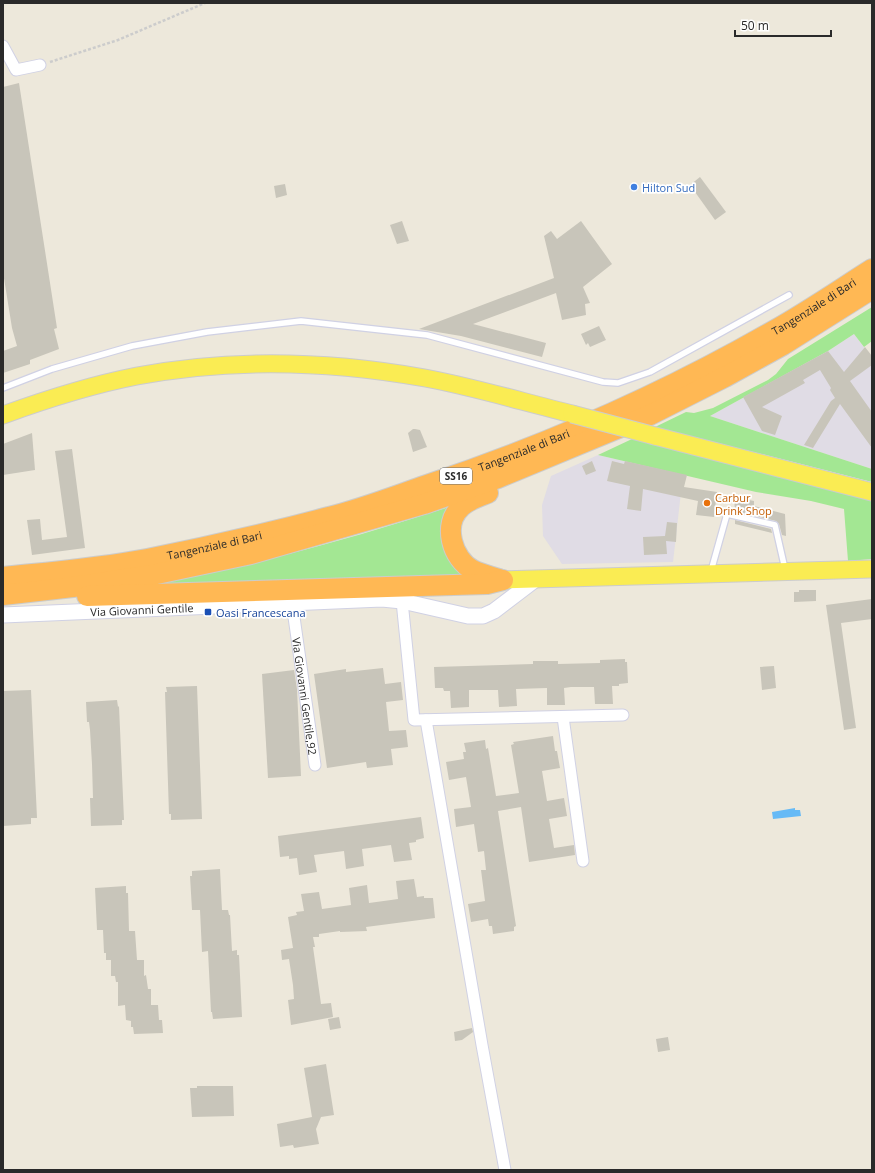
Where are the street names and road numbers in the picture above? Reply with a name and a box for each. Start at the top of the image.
street label: Tangenziale di Bari [769,274,858,338]
street label: Tangenziale di Bari [476,425,571,474]
road number: SS16 [440,468,472,484]
street label: Tangenziale di Bari [166,527,263,562]
street label: Via Giovanni Gentile [90,599,194,619]
street label: Via Giovanni Gentile,92 [289,636,321,756]

